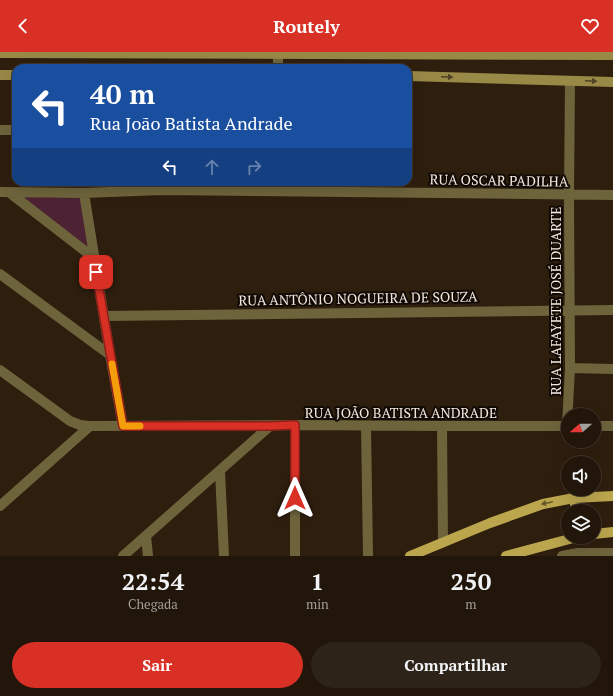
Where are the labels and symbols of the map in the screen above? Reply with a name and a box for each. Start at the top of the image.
one-way arrow [441,74,454,80]
one-way arrow [585,78,598,84]
street label: RUA OSCAR PADILHA [430,169,569,191]
street label: RUA LAFAYETE JOSÉ DUARTE [546,207,565,395]
pin [79,255,113,289]
street label: RUA ANTÔNIO NOGUEIRA DE SOUZA [238,286,478,310]
street label: RUA JOÃO BATISTA ANDRADE [305,403,497,422]
north arrow [561,408,601,448]
position arrow [274,477,316,519]
one-way arrow [540,501,553,507]

